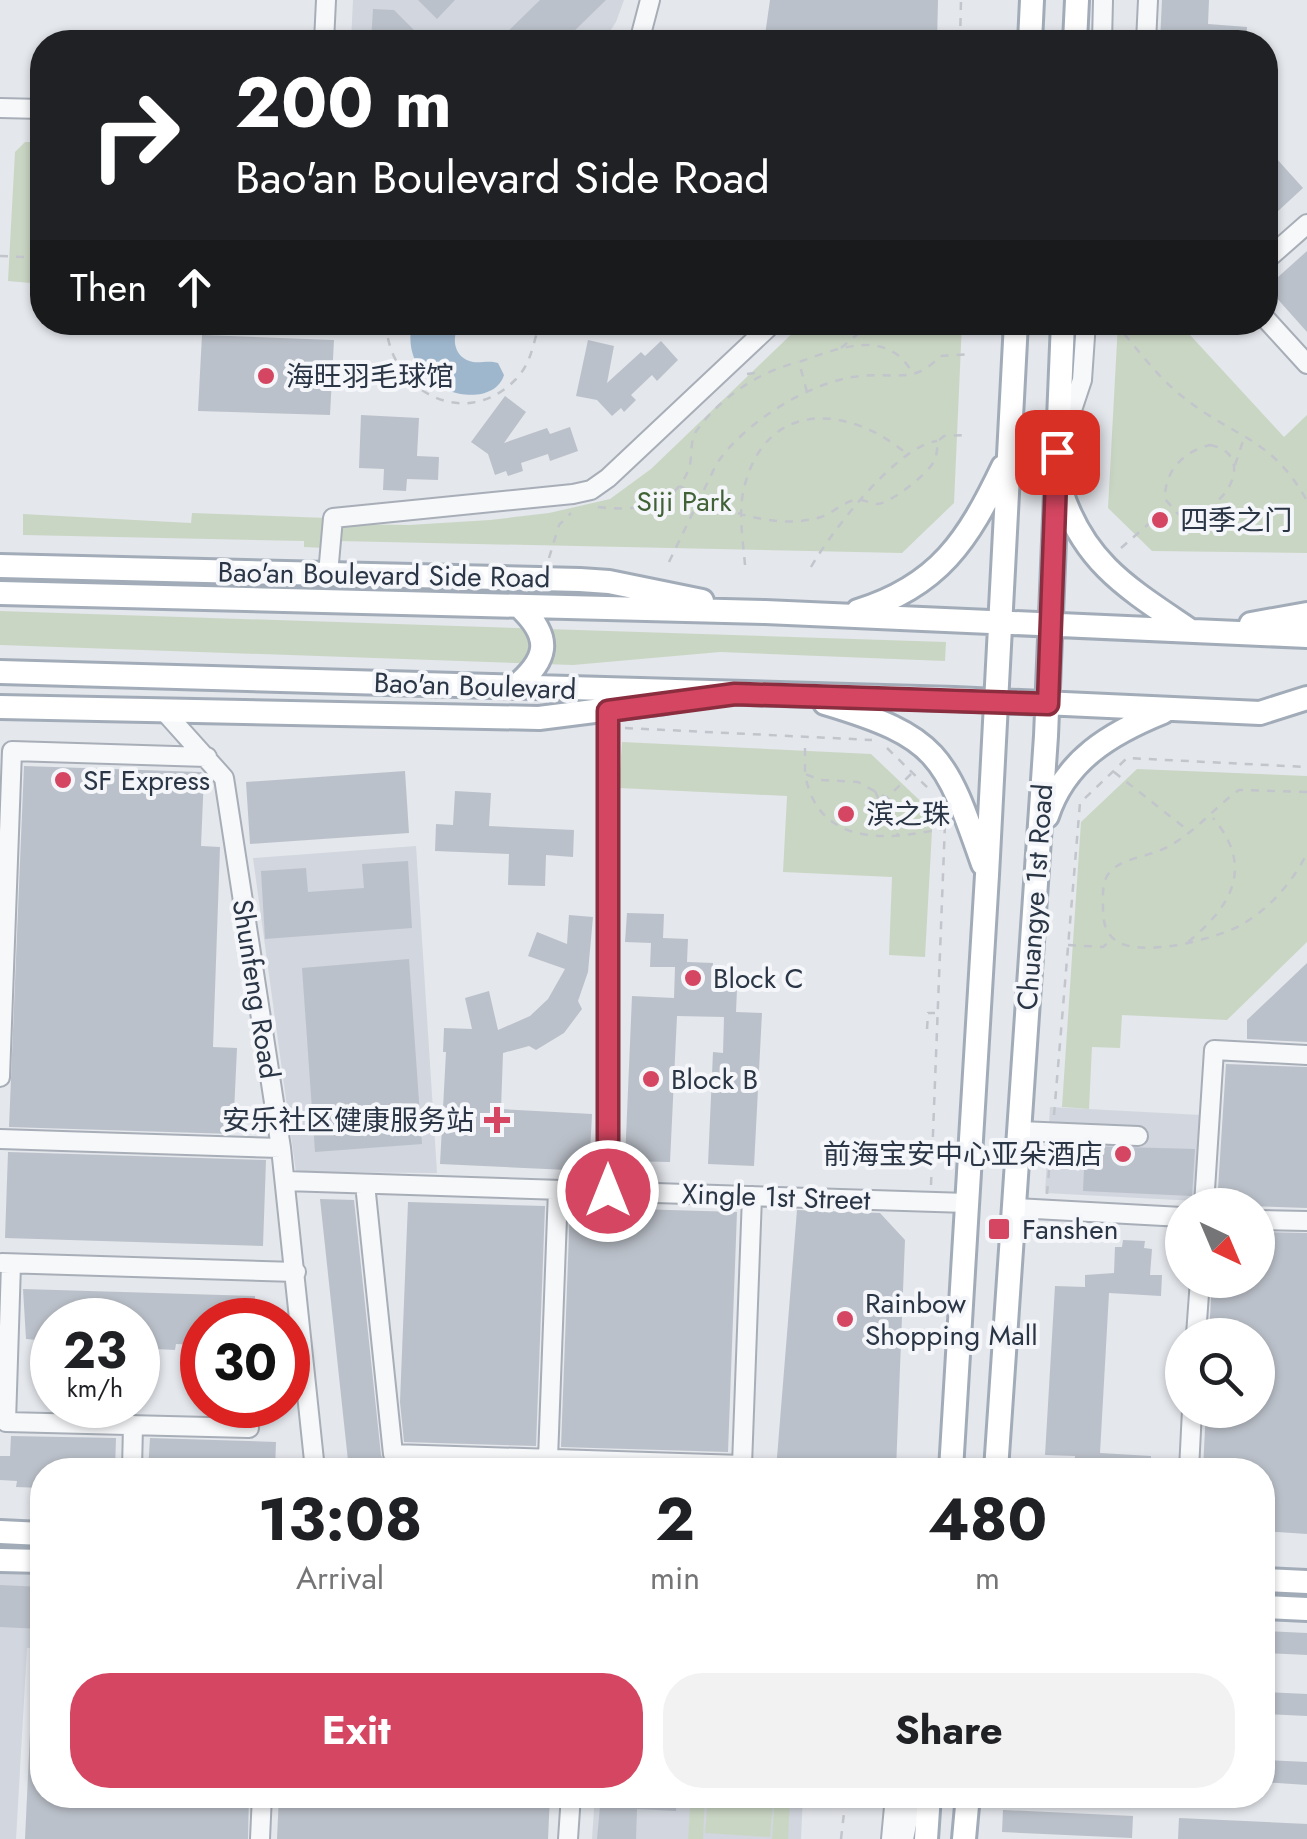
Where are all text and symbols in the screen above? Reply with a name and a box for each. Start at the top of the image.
text: 200 m [235,52,452,153]
icon: right [70,70,200,200]
text: Bao'an Boulevard Side Road [235,145,770,210]
text: Then [70,260,147,315]
icon: ahead [167,260,222,315]
place label: 海旺羽毛球馆 [286,356,454,397]
marker: 海旺羽毛球馆 [255,365,277,387]
pin [1015,410,1100,495]
icon: arrive [1030,425,1085,480]
park label: Siji Park [636,481,732,522]
place label: 四季之门 [1180,500,1292,541]
marker: 四季之门 [1149,509,1171,531]
street label: Bao'an Boulevard Side Road [217,552,551,598]
street label: Bao'an Boulevard [373,662,577,710]
place label: SF Express [83,760,210,801]
marker: SF Express [52,769,74,791]
street label: Chuangye 1st Road [1007,782,1063,1012]
place label: 滨之珠 [866,794,950,835]
marker: 滨之珠 [835,803,857,825]
street label: Shunfeng Road [222,896,290,1082]
place label: Block C [713,958,804,999]
marker: Block C [682,967,704,989]
place label: Block B [671,1059,758,1100]
marker: Block B [640,1068,662,1090]
place label: 安乐社区健康服务站 [222,1100,474,1141]
marker: 安乐社区健康服务站 [484,1107,510,1133]
place label: 前海宝安中心亚朵酒店 [823,1134,1103,1175]
position arrow [556,1139,660,1243]
marker: 前海宝安中心亚朵酒店 [1112,1143,1134,1165]
street label: Xingle 1st Street [681,1173,871,1221]
north arrow [1165,1188,1275,1298]
map controls [1165,1188,1275,1428]
place label: Fanshen [1022,1209,1118,1250]
marker: Fanshen [986,1216,1012,1242]
place label: Rainbow Shopping Mall [865,1283,1038,1356]
speed limit sign: 30 [180,1298,310,1428]
marker: Rainbow Shopping Mall [834,1308,856,1330]
text: 23 [63,1314,127,1387]
button: search [1165,1318,1275,1428]
text: km/h [67,1370,123,1406]
text: 13:08 [258,1476,422,1563]
text: 2 [655,1476,695,1563]
text: 480 [928,1476,1047,1563]
text: Arrival [296,1555,384,1601]
text: min [650,1555,700,1601]
text: m [975,1555,1000,1601]
button: Exit [70,1673,643,1788]
button: Share [663,1673,1235,1788]

